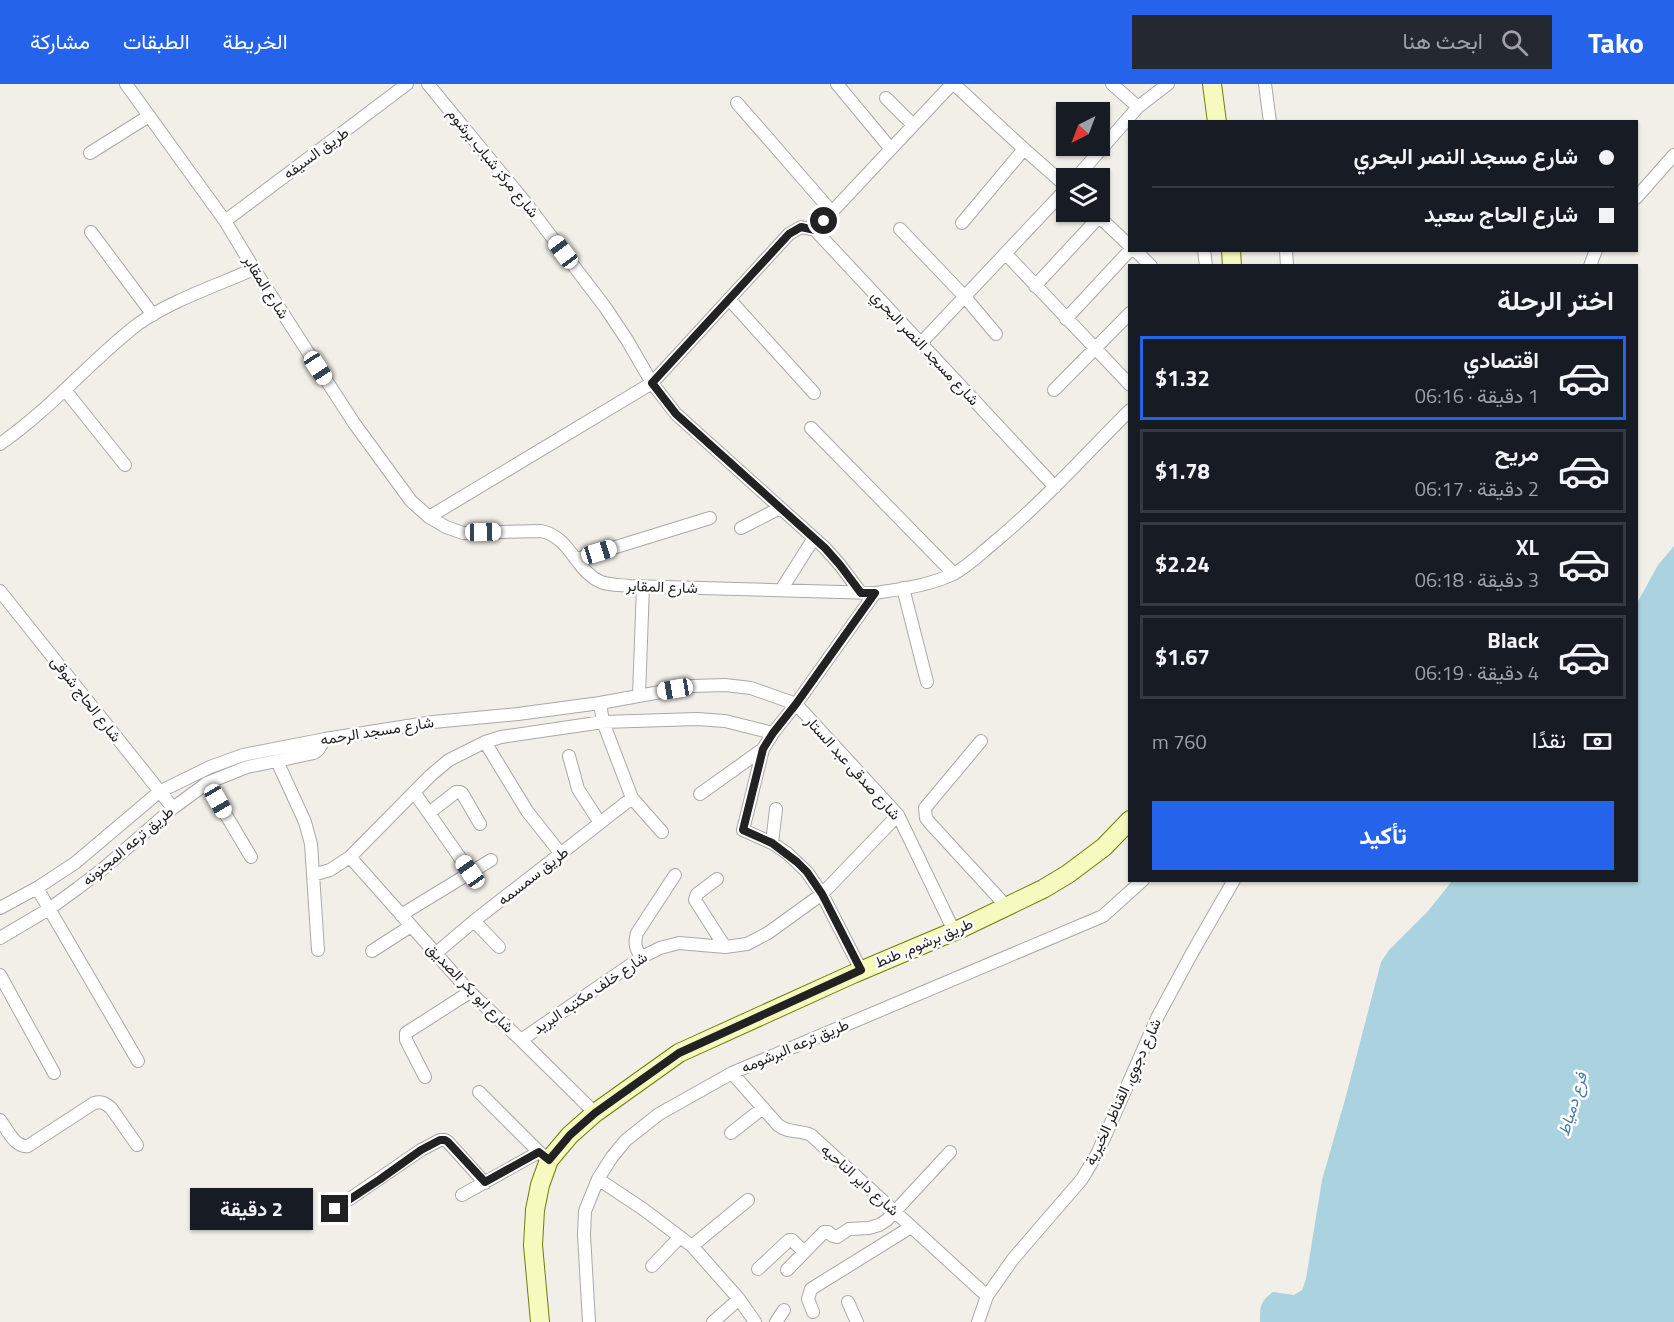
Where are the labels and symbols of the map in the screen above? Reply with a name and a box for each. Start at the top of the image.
north arrow [1056,102,1110,156]
street label: شارع مركز شباب برشوم [442,103,545,223]
street label: طريق السيفه [278,121,353,184]
route start [810,207,837,234]
car [545,232,581,272]
street label: شارع المقابر [237,249,295,323]
street label: شارع مسجد النصر البحري [864,285,985,412]
car [301,348,335,388]
car [465,523,501,541]
car [579,538,619,566]
street label: شارع المقابر [625,574,698,599]
street label: شارع الحاج شوقى [45,651,128,747]
car [656,677,694,701]
street label: شارع مسجد الرحمه [319,710,435,751]
street label: شارع صدقى عبد الستار [800,710,907,825]
car [201,781,235,821]
street label: طريق ترعه المجنونه [77,800,179,891]
street label: طريق سمسمه [492,840,573,911]
car [452,852,488,892]
street label: طريق برشوم, طنط [871,911,977,974]
street label: شارع ابو بكر الصديق [421,937,520,1038]
street label: شارع خلف مكتبه البريد [528,945,652,1040]
street label: طريق ترعه البرشومه [737,1012,852,1079]
street label: شارع دجوي, القناطر الخيرية [1078,1014,1169,1170]
water label: فرع دمياط [1551,1069,1593,1139]
street label: شارع داير الناحيه [816,1138,905,1221]
callout: 2 دقيقة [191,1188,314,1230]
route end [321,1195,348,1222]

